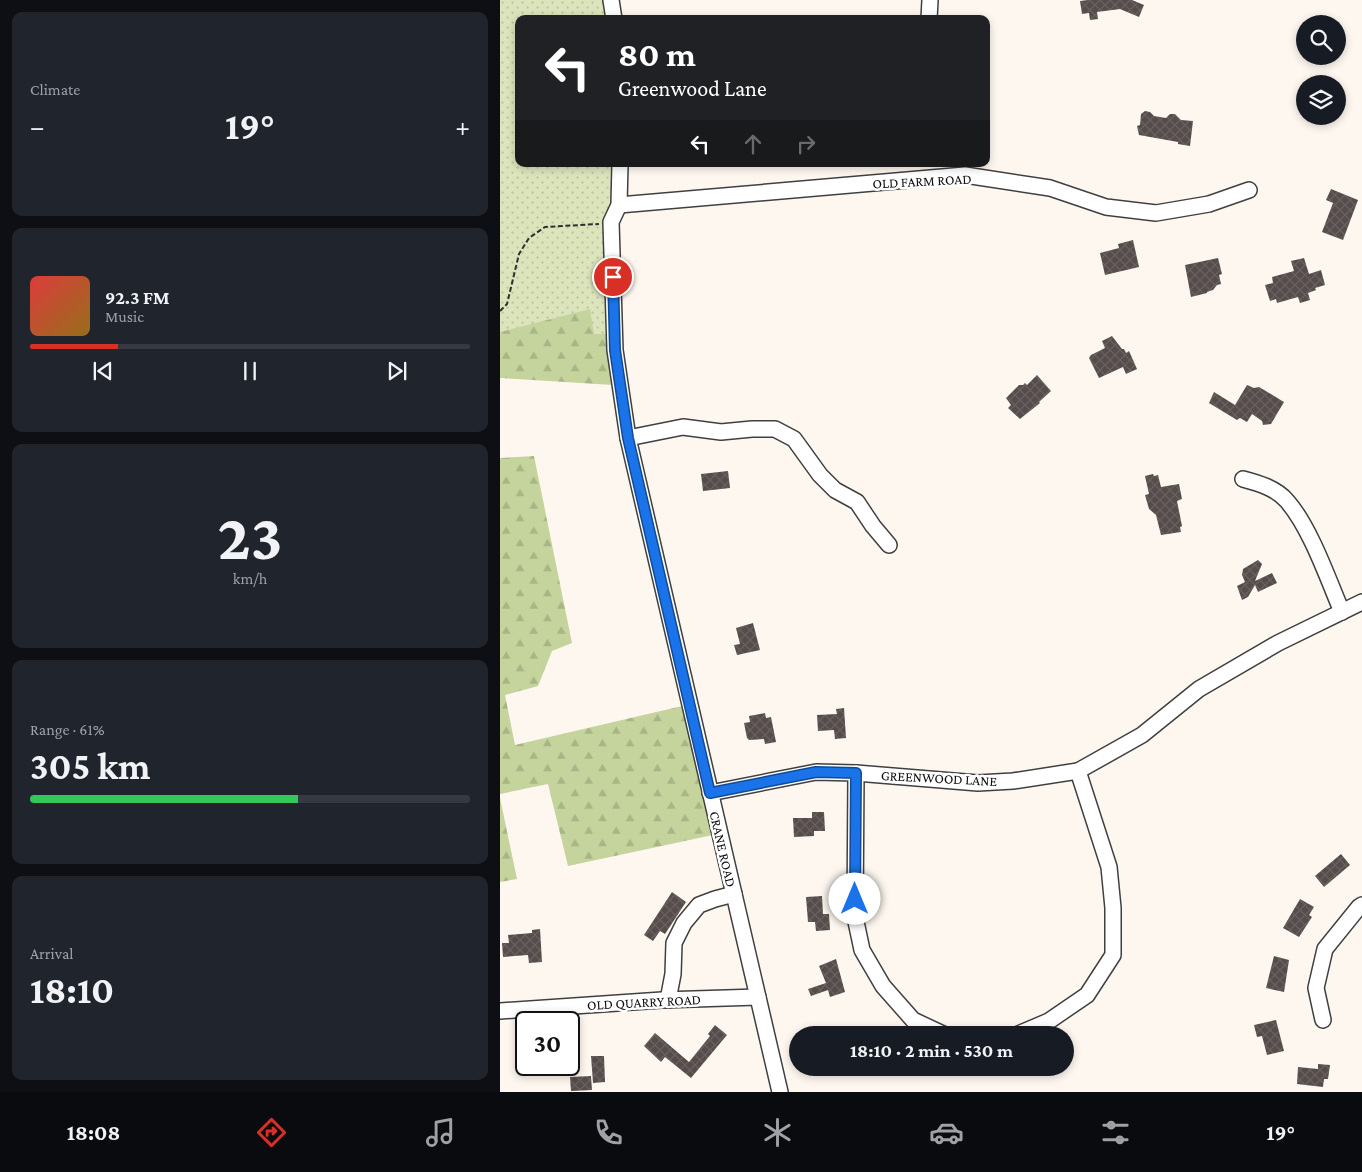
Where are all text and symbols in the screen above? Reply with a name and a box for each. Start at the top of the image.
map controls [1296,15,1346,125]
button: search [1296,15,1346,65]
icon: left [535,35,600,100]
text: 80 m [618,35,696,74]
button: layers [1296,75,1346,125]
text: Greenwood Lane [618,76,767,101]
text: Climate [30,81,80,98]
text: 19° [225,105,275,147]
text: − [30,111,45,142]
text: + [455,111,470,142]
icon: left [686,130,714,158]
icon: ahead [739,130,767,158]
icon: right [792,130,820,158]
street label: OLD FARM ROAD [872,170,972,192]
pin [592,256,634,298]
icon: arrive [599,263,627,291]
text: 92.3 FM [105,287,170,308]
text: Music [105,308,144,325]
icon: previous [89,357,117,385]
icon: pause [236,357,264,385]
icon: next [383,357,411,385]
text: 23 [218,501,282,573]
text: km/h [233,570,267,587]
text: Range · 61% [30,721,105,738]
text: 305 km [30,745,150,787]
street label: GREENWOOD LANE [881,767,998,789]
street label: CRANE ROAD [707,810,739,888]
position arrow [828,872,880,924]
text: Arrival [30,945,74,962]
text: 18:10 [30,969,114,1011]
street label: OLD QUARRY ROAD [587,991,701,1013]
speed limit sign: 30 [515,1011,580,1076]
text: 18:10 · 2 min · 530 m [850,1040,1013,1061]
icon: directions [254,1115,289,1150]
icon: music [423,1115,458,1150]
icon: phone [591,1115,626,1150]
icon: climate [760,1115,795,1150]
icon: car [929,1115,964,1150]
icon: filters [1098,1115,1133,1150]
text: 18:08 [67,1120,120,1145]
text: 19° [1266,1120,1295,1145]

